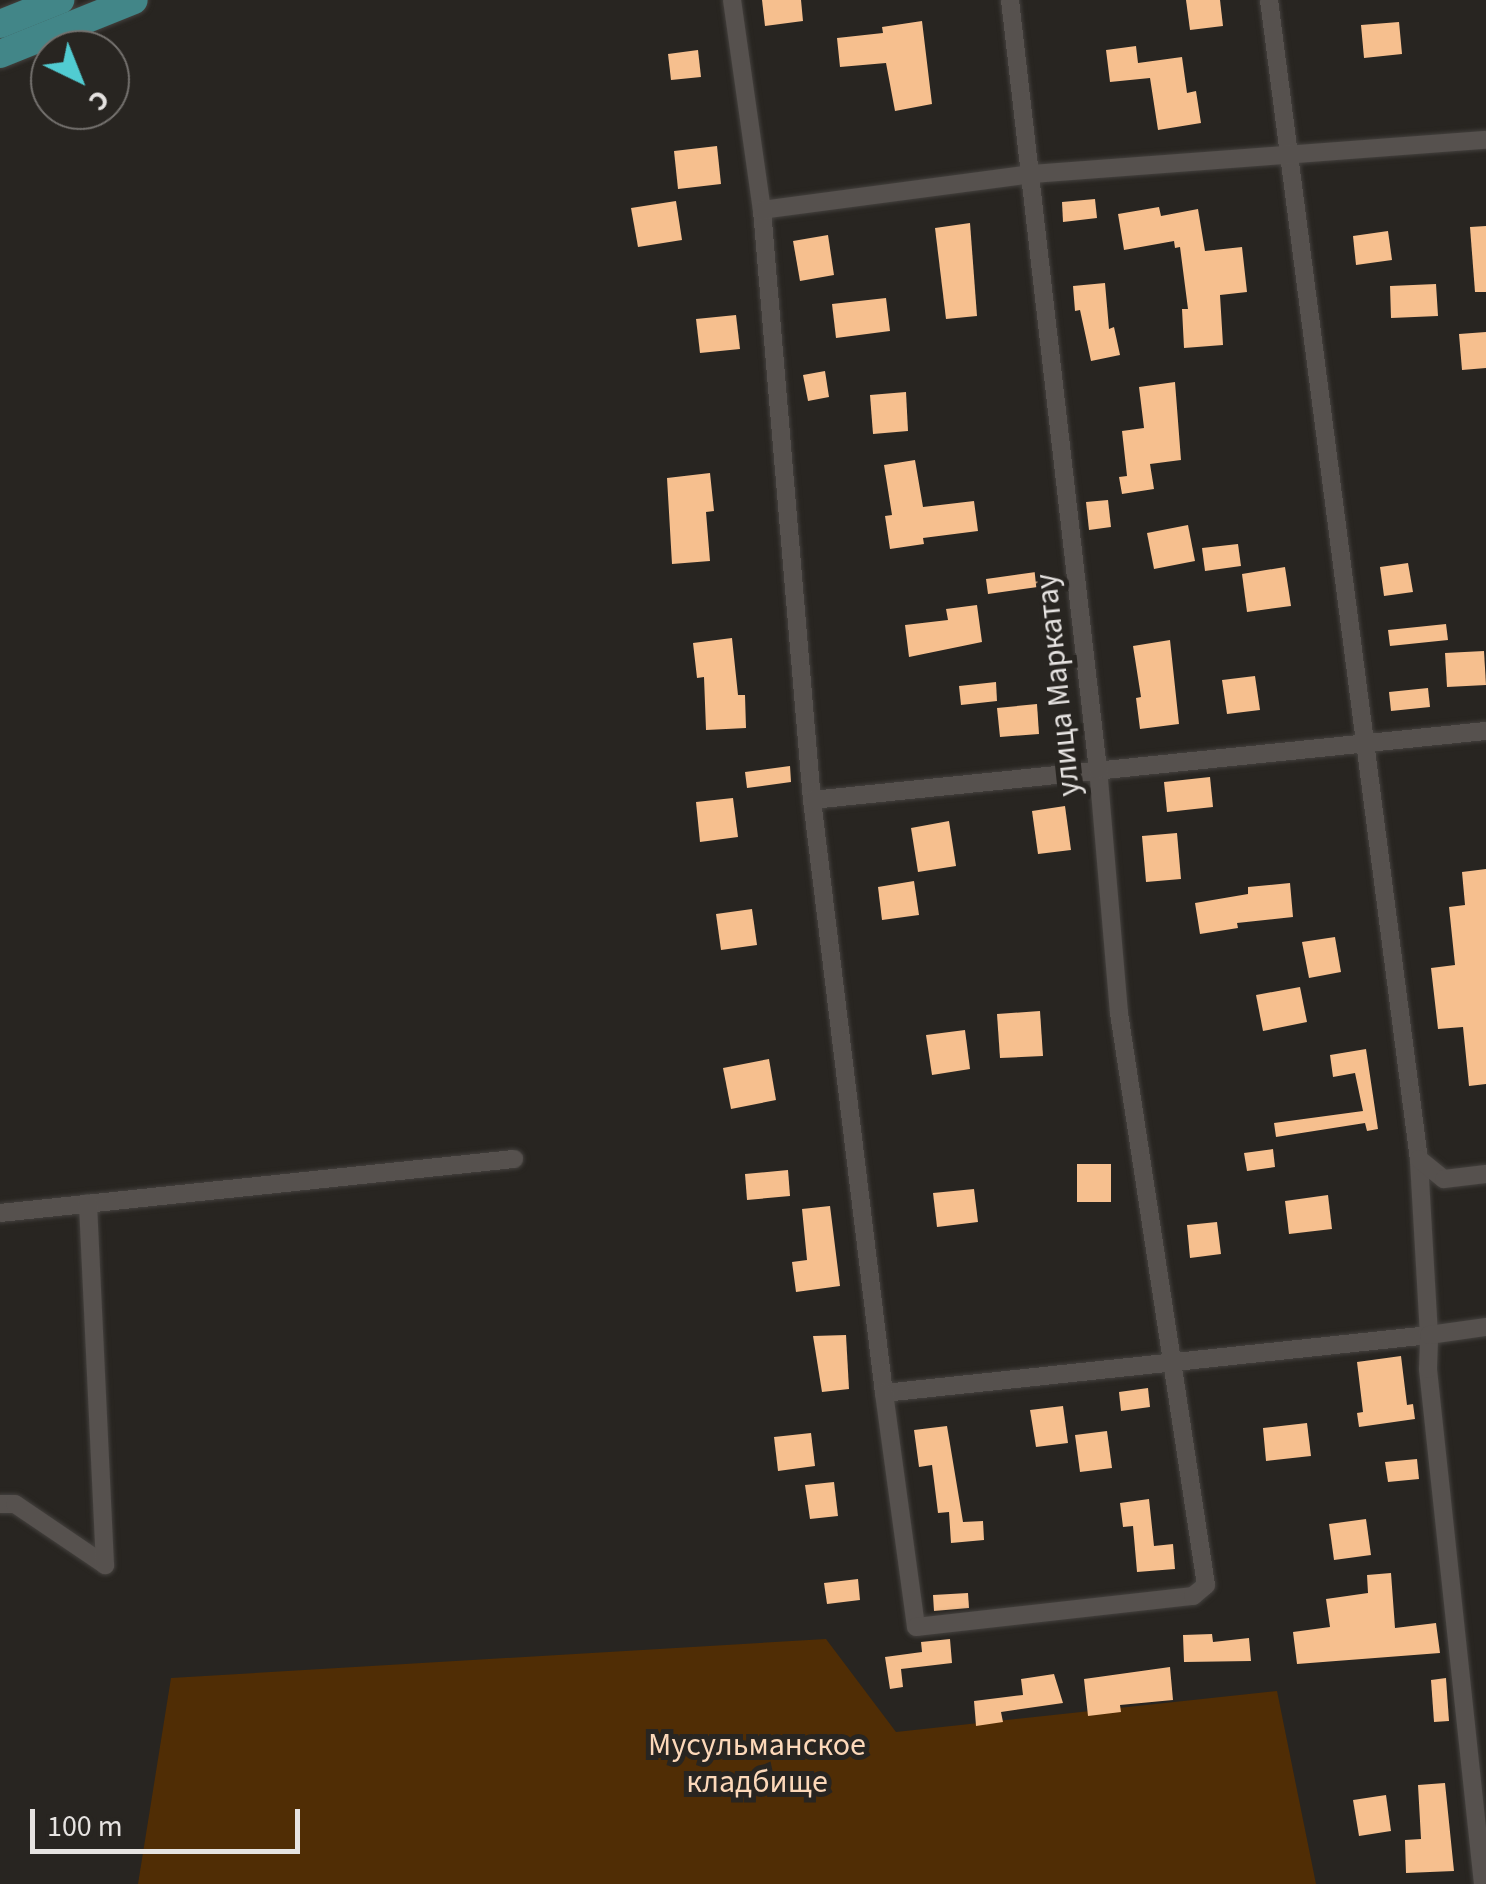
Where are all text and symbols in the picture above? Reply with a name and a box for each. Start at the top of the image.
north arrow [30,30,130,130]
text: С [80,80,119,121]
street label: улица Маркатау [1027,572,1089,798]
park label: Мусульманское кладбище [648,1727,866,1802]
scale bar [35,1789,305,1851]
text: 100 m [47,1805,123,1848]

